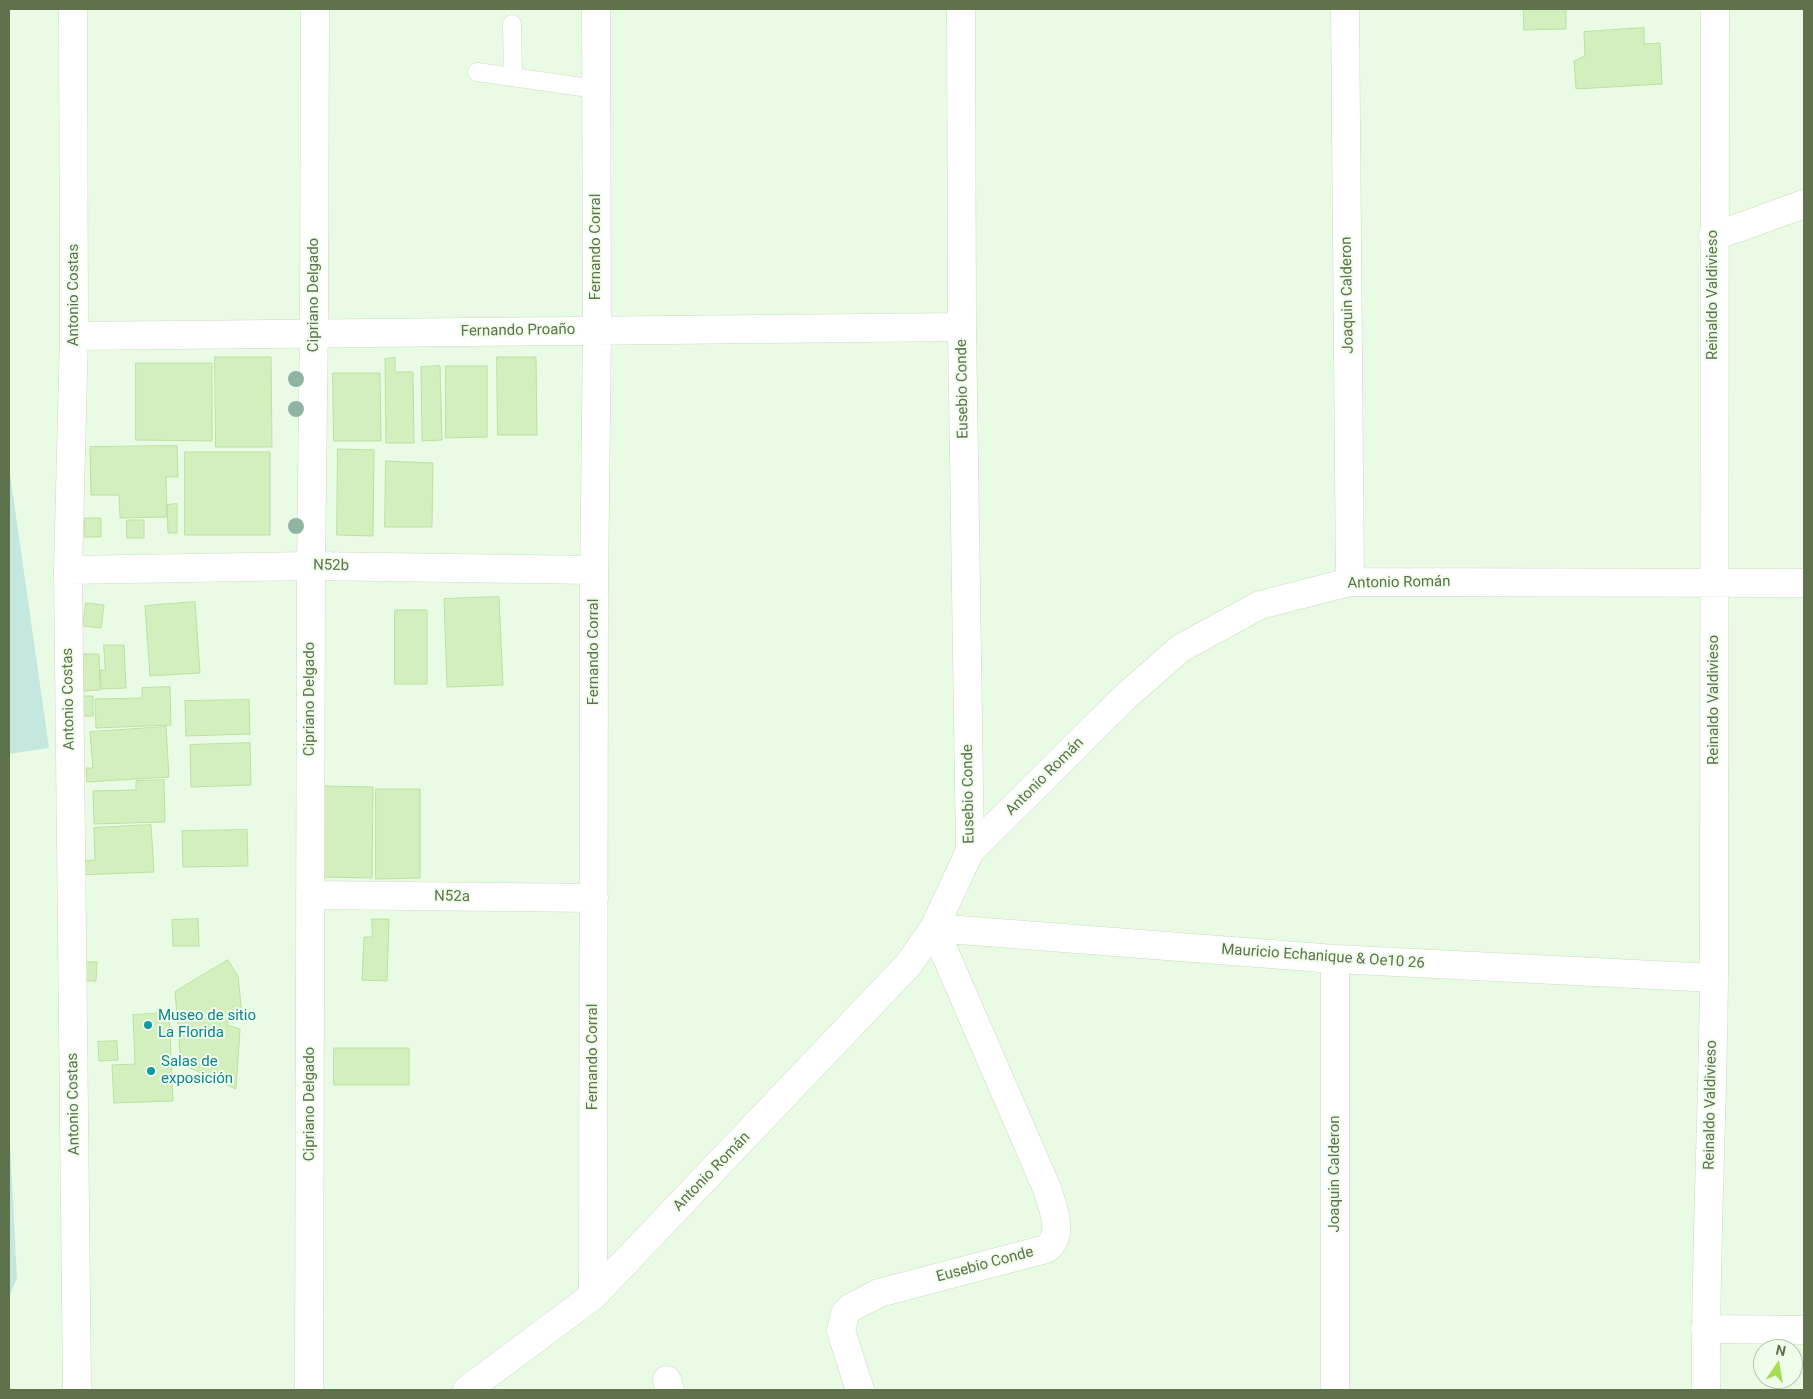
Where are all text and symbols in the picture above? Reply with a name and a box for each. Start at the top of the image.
street label: Fernando Corral [587,194,605,300]
street label: Reinaldo Valdivieso [1704,230,1722,360]
street label: Joaquin Calderon [1338,236,1358,354]
street label: Cipriano Delgado [305,238,323,352]
street label: Antonio Costas [65,244,83,346]
street label: Fernando Proaño [461,321,575,341]
street label: Eusebio Conde [953,339,973,439]
street label: N52b [313,557,349,575]
street label: Antonio Román [1347,573,1451,593]
street label: Fernando Corral [585,599,603,705]
street label: Reinaldo Valdivieso [1705,635,1723,765]
street label: Cipriano Delgado [301,642,319,756]
street label: Antonio Costas [59,648,79,750]
street label: Antonio Román [1002,734,1088,820]
street label: Eusebio Conde [959,744,979,844]
street label: N52a [434,888,470,906]
street label: Mauricio Echanique & Oe10 26 [1221,941,1425,973]
street label: Fernando Corral [584,1004,602,1110]
place label: Museo de sitio La Florida [158,1007,256,1042]
marker: Museo de sitio La Florida [142,1019,154,1031]
street label: Reinaldo Valdivieso [1701,1040,1721,1170]
street label: Cipriano Delgado [301,1047,319,1161]
street label: Antonio Costas [64,1053,84,1155]
place label: Salas de exposición [161,1053,233,1088]
marker: Salas de exposición [145,1065,157,1077]
street label: Joaquin Calderon [1326,1115,1344,1233]
street label: Antonio Román [670,1129,754,1215]
street label: Eusebio Conde [935,1243,1035,1287]
north arrow [1753,1339,1803,1389]
text: N [1774,1341,1787,1359]

